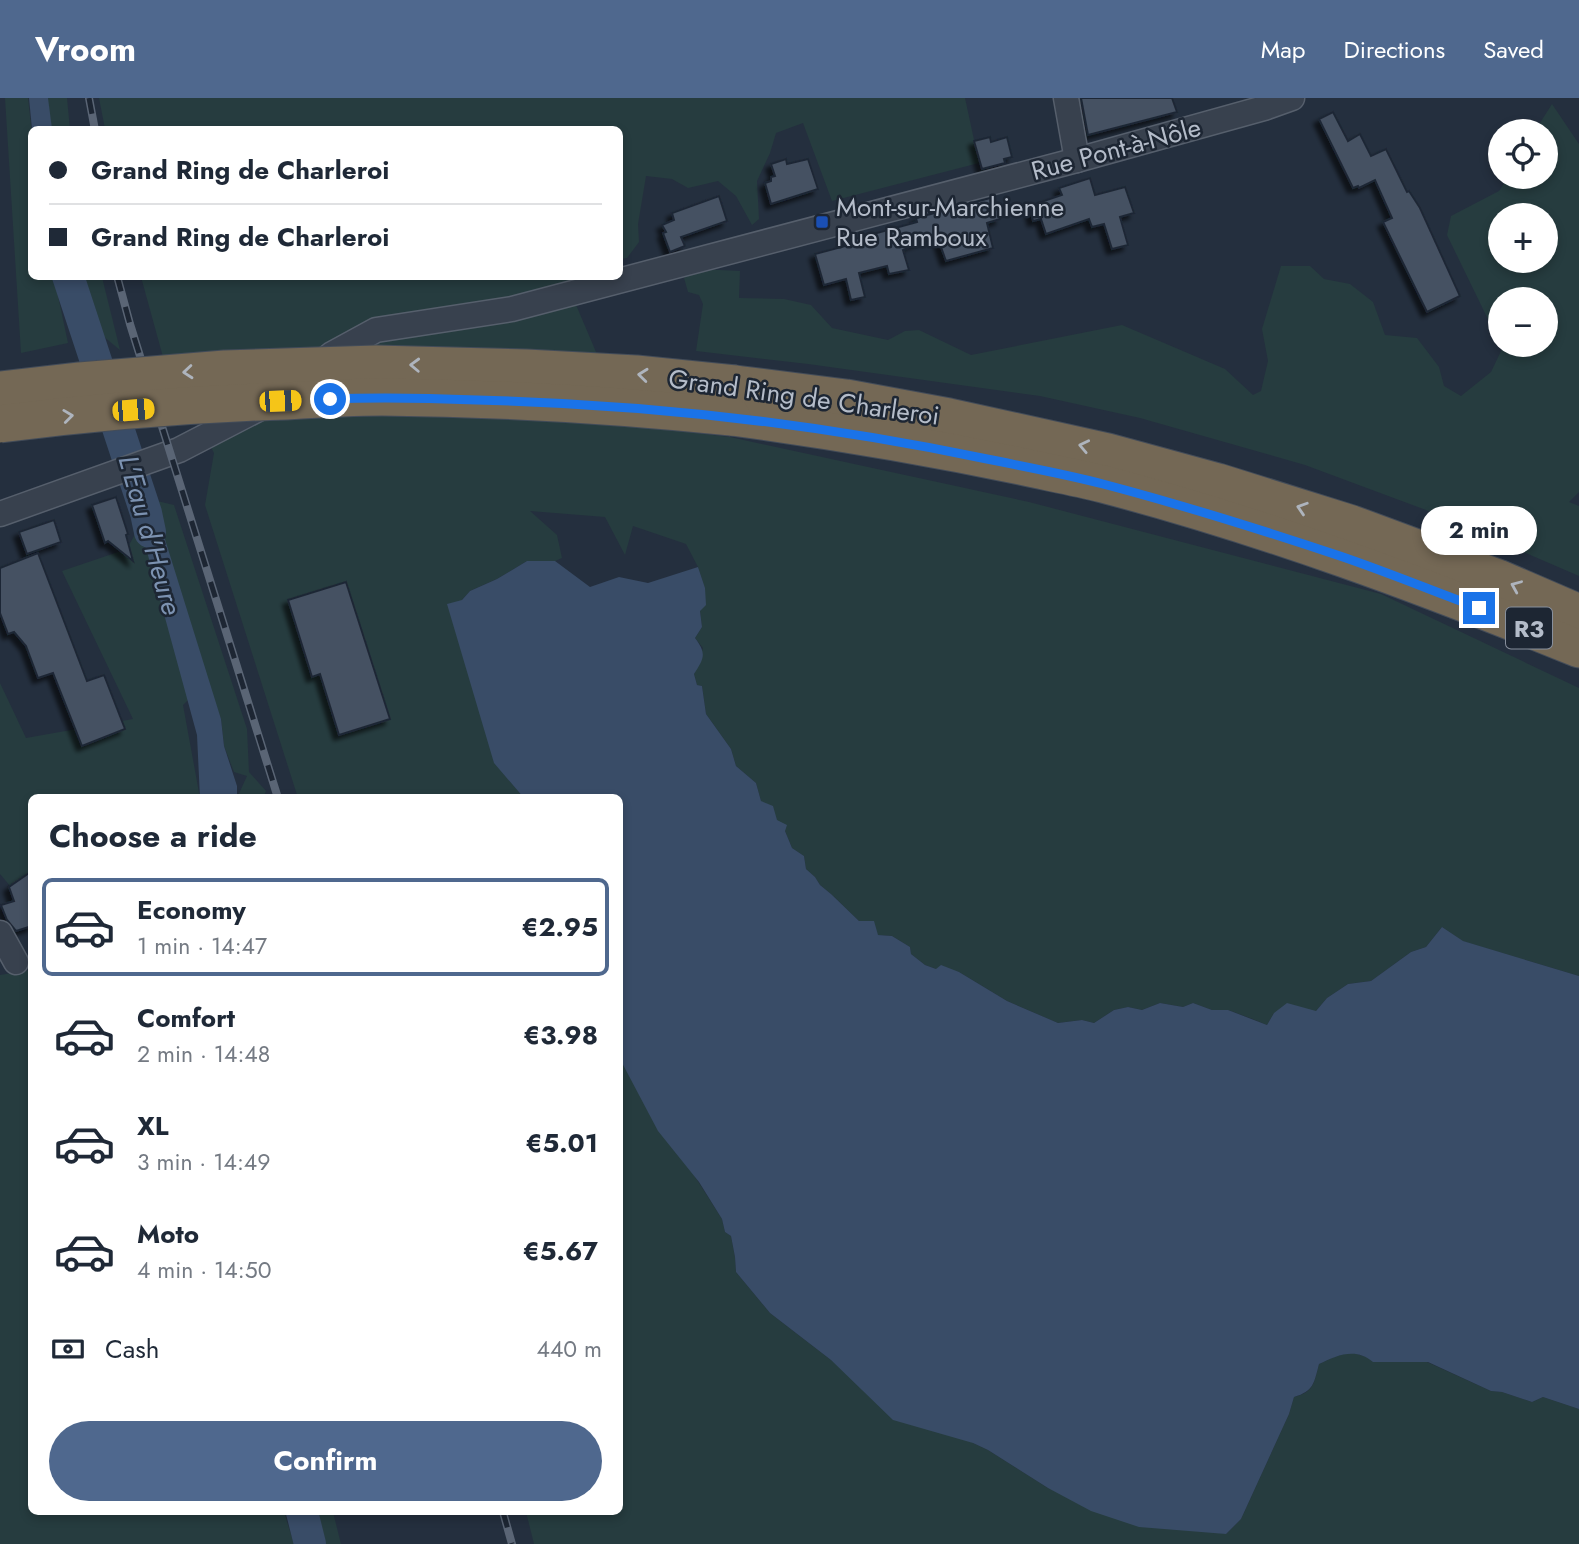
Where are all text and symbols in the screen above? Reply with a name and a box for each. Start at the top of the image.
text: Vroom [35,26,136,73]
text: Map [1261,32,1306,67]
text: Directions [1344,32,1445,67]
text: Saved [1483,32,1544,67]
street label: Rue Pont-à-Nôle [1027,108,1205,190]
map controls [1488,119,1558,357]
button: locate [1488,119,1558,189]
text: Grand Ring de Charleroi [91,151,389,189]
place label: Mont-sur-Marchienne Rue Ramboux [836,188,1064,256]
button: + [1488,203,1558,273]
marker: Mont-sur-Marchienne Rue Ramboux [814,214,830,230]
text: Grand Ring de Charleroi [91,218,389,256]
button: − [1488,287,1558,357]
one-way arrow [410,357,421,372]
street label: Grand Ring de Charleroi [666,359,942,435]
one-way arrow [182,364,193,379]
one-way arrow [637,367,648,382]
route start [314,383,346,415]
car [259,390,302,412]
car [112,398,155,422]
one-way arrow [62,408,74,423]
one-way arrow [1078,440,1090,455]
water label: L'Eau d'Heure [108,450,192,620]
one-way arrow [1297,502,1309,517]
callout: 2 min [1421,506,1537,556]
text: 2 min [1449,513,1509,547]
one-way arrow [1511,580,1523,594]
route end [1463,592,1495,624]
road number: R3 [1506,607,1552,648]
text: Choose a ride [49,813,257,859]
text: Economy [137,891,246,929]
icon: car [53,896,116,959]
text: €2.95 [521,908,598,946]
text: 1 min · 14:47 [137,929,267,963]
text: Comfort [137,999,235,1037]
icon: car [53,1004,116,1067]
text: €3.98 [523,1016,598,1054]
text: 2 min · 14:48 [137,1037,270,1071]
text: XL [137,1107,169,1145]
icon: car [53,1112,116,1175]
text: €5.01 [525,1124,598,1162]
text: 3 min · 14:49 [137,1145,270,1179]
text: Moto [137,1215,199,1253]
icon: car [53,1220,116,1283]
text: €5.67 [523,1232,598,1270]
text: 4 min · 14:50 [137,1253,271,1287]
icon: cash [49,1330,87,1368]
text: Cash [105,1330,159,1368]
text: 440 m [537,1332,602,1366]
button: Confirm [49,1421,602,1501]

